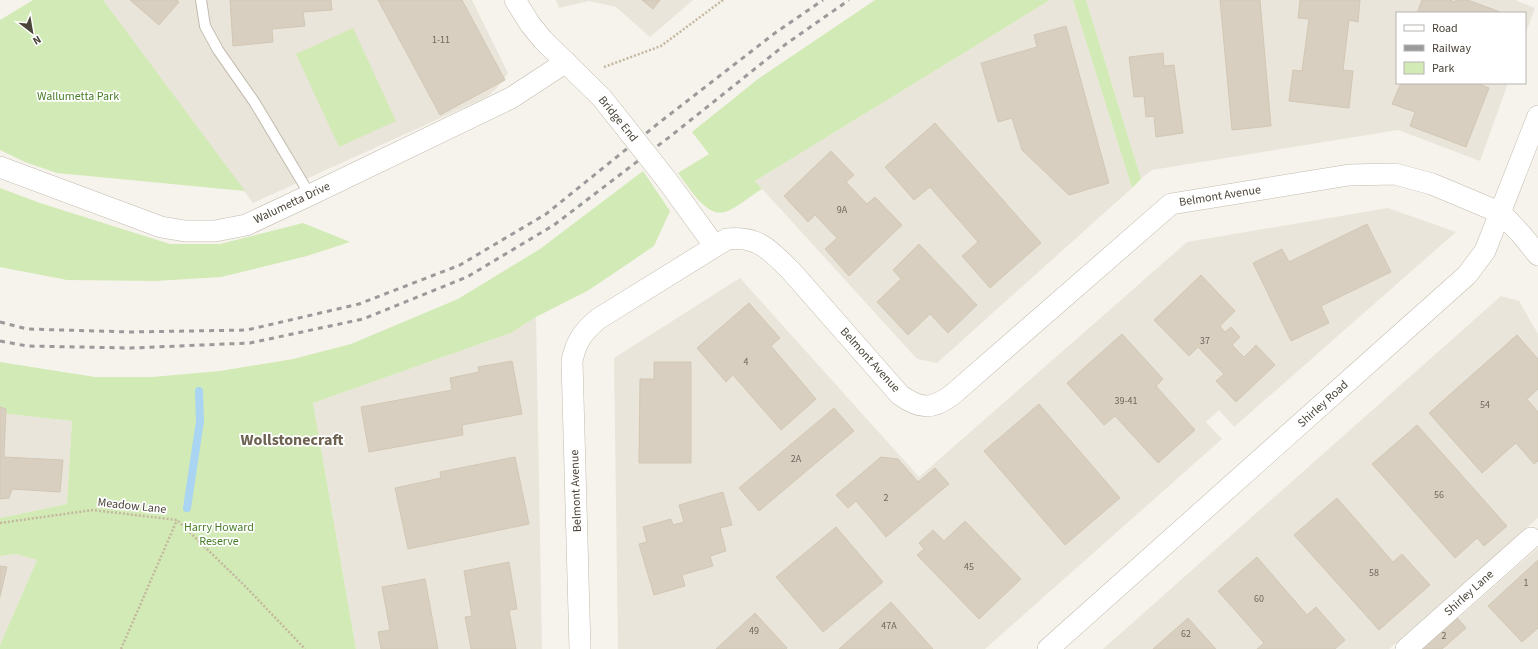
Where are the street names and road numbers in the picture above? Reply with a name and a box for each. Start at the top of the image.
street label: Bridge End [594,92,642,146]
street label: Walumetta Drive [251,178,333,228]
street label: Belmont Avenue [1178,181,1262,211]
street label: Belmont Avenue [836,324,904,396]
street label: Shirley Road [1294,377,1352,431]
street label: Belmont Avenue [566,449,586,533]
street label: Meadow Lane [97,494,167,518]
street label: Shirley Lane [1440,566,1498,620]

